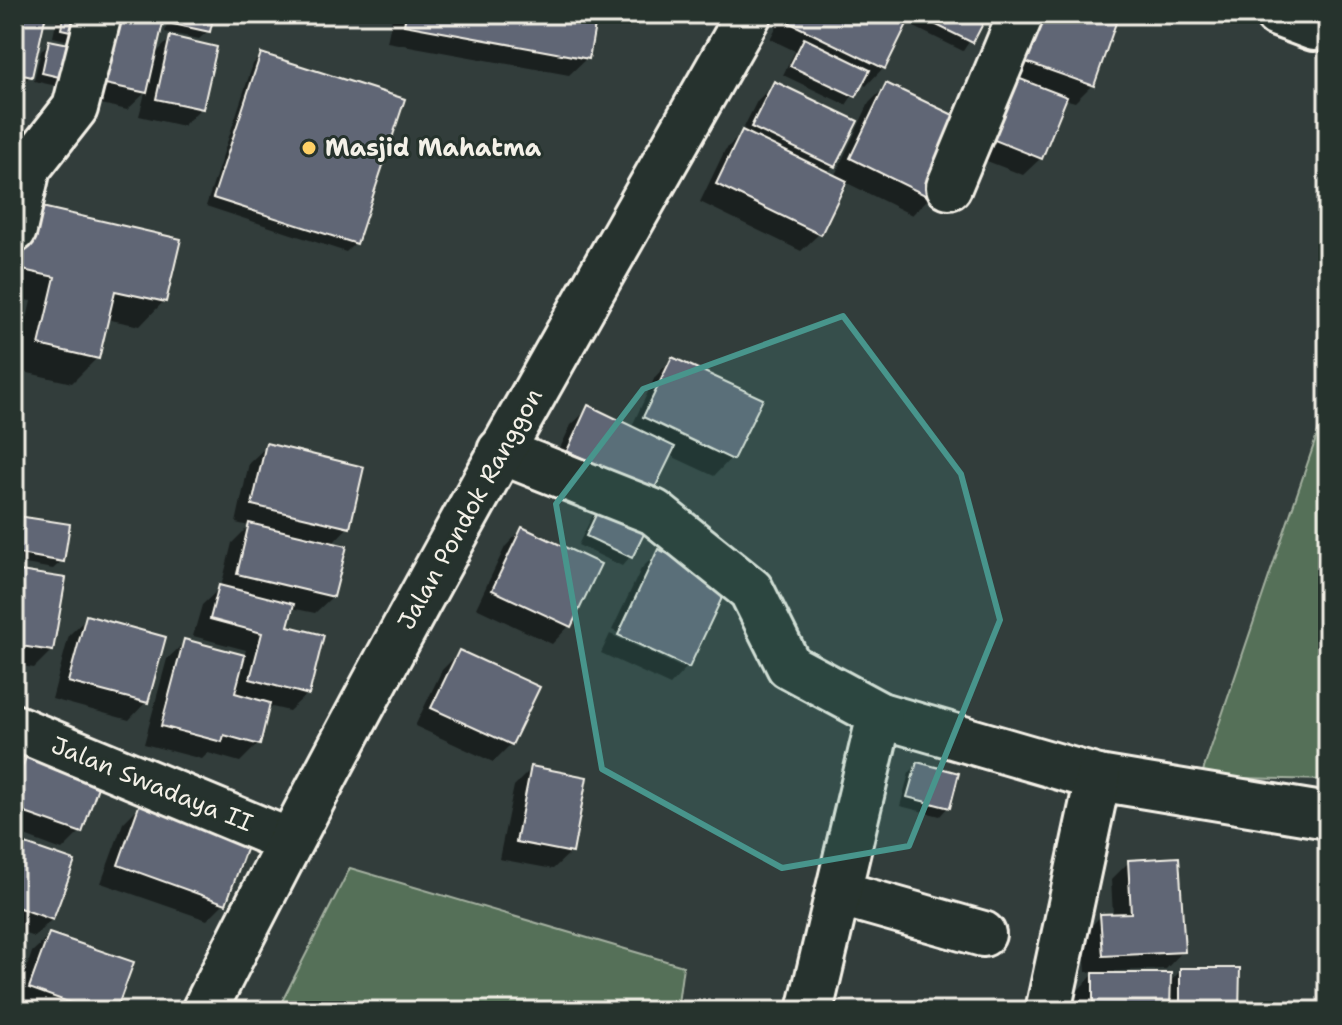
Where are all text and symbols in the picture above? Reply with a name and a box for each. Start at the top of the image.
place label: Masjid Mahatma [325,132,542,164]
marker: Masjid Mahatma [300,139,318,157]
street label: Jalan Pondok Ranggon [390,383,550,635]
street label: Jalan Swadaya II [46,729,258,839]

